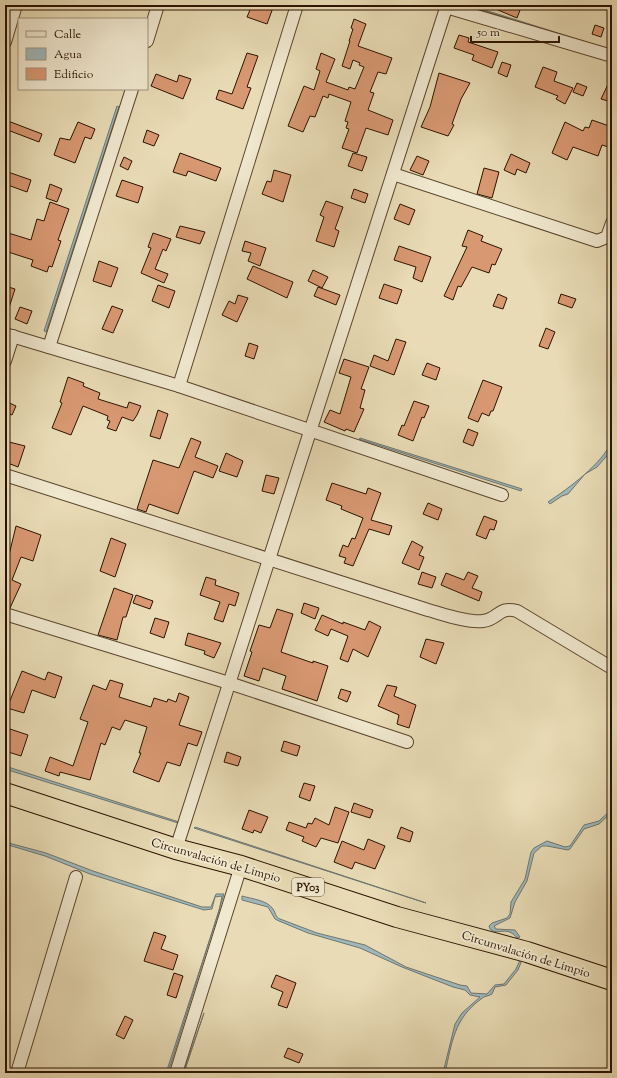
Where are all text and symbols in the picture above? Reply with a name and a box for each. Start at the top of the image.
legend [18,18,148,90]
scale bar [471,18,559,44]
text: 50 m [476,24,500,42]
text: Calle [54,26,82,44]
text: Agua [54,46,82,64]
text: Edificio [54,66,94,84]
street label: Circunvalación de Limpio [149,834,283,888]
road number: PY03 [292,878,324,896]
street label: Circunvalación de Limpio [459,927,593,983]

